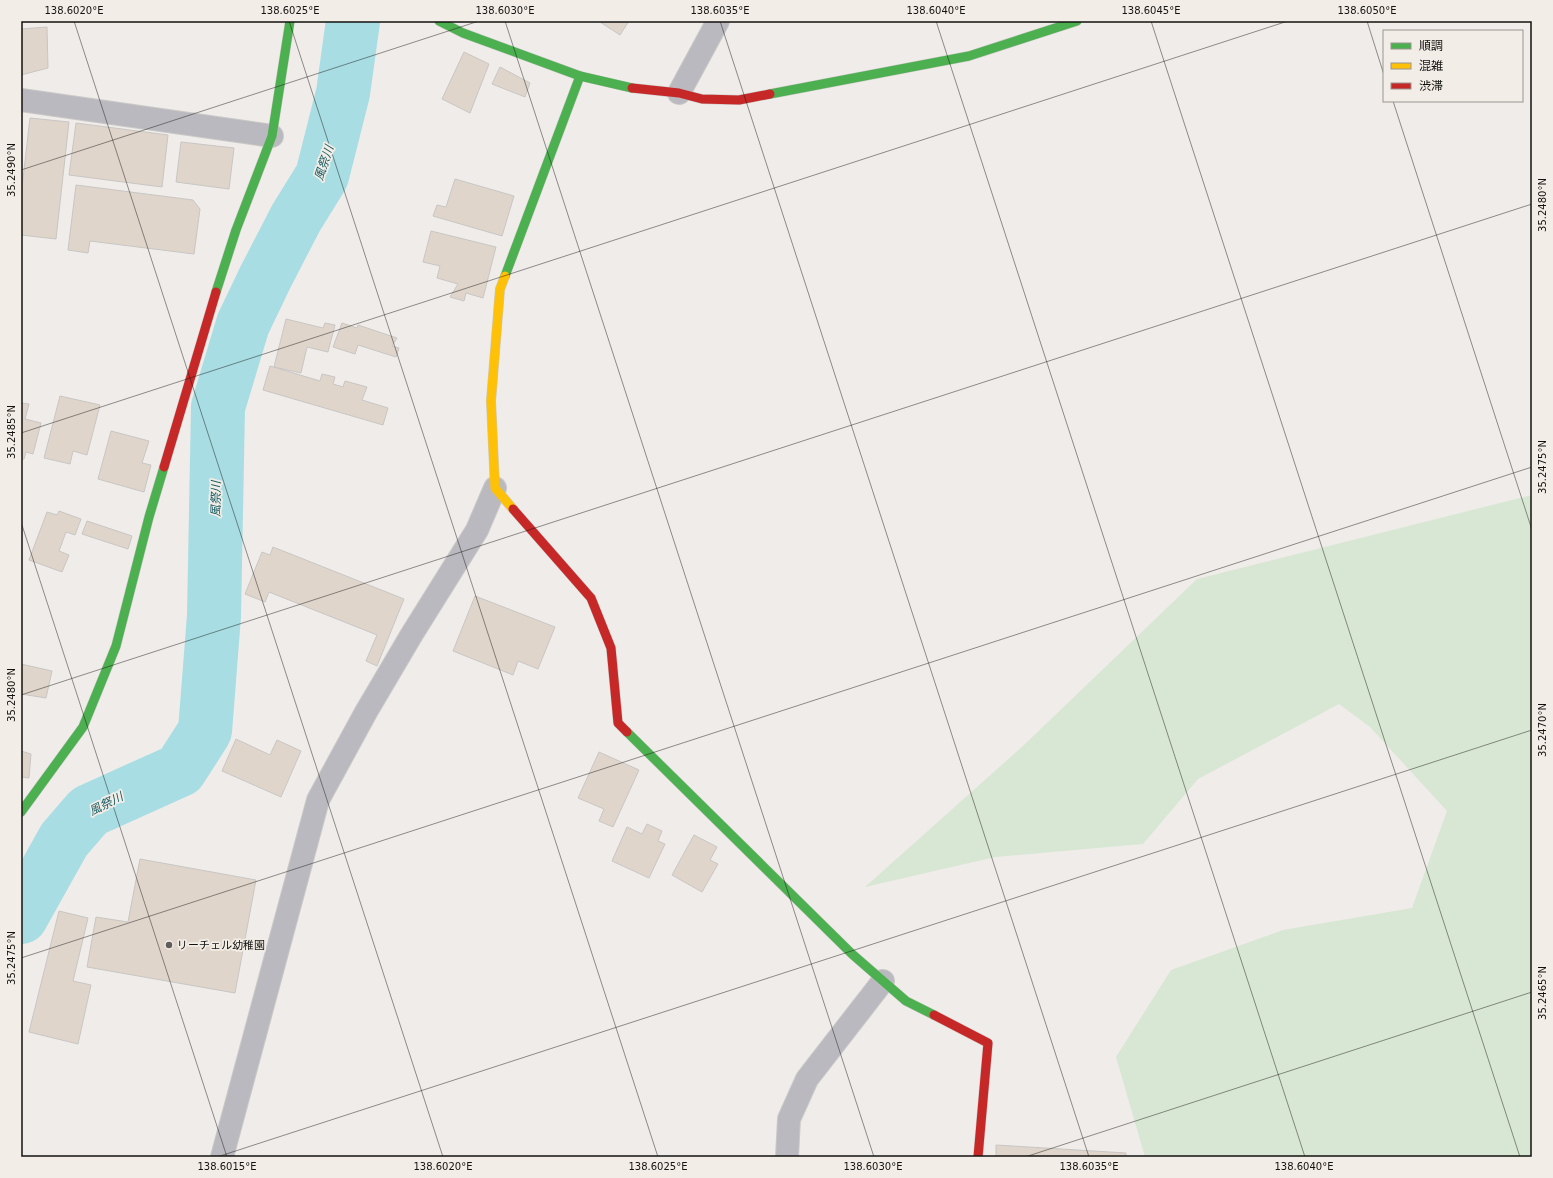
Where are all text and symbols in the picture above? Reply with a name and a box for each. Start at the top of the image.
text: 138.6020°E [44,5,104,16]
text: 138.6025°E [260,5,320,16]
text: 138.6030°E [475,5,535,16]
text: 138.6035°E [690,5,750,16]
text: 138.6040°E [906,5,966,16]
text: 138.6045°E [1121,5,1181,16]
text: 138.6050°E [1337,5,1397,16]
legend [1383,30,1523,102]
text: 順調 [1419,39,1443,53]
text: 混雑 [1419,59,1443,73]
text: 渋滞 [1419,79,1443,93]
water label: 風祭川 [312,142,337,182]
text: 35.2490°N [6,143,17,197]
text: 35.2480°N [1537,178,1548,232]
text: 35.2485°N [6,405,17,459]
text: 35.2475°N [1537,440,1548,494]
water label: 風祭川 [209,479,223,517]
text: 35.2480°N [6,668,17,722]
text: 35.2470°N [1537,703,1548,757]
water label: 風祭川 [87,789,127,818]
text: 35.2475°N [6,931,17,985]
place label: リーチェル幼稚園 [177,939,265,952]
marker: リーチェル幼稚園 [164,940,174,950]
text: 35.2465°N [1537,966,1548,1020]
text: 138.6015°E [197,1161,257,1172]
text: 138.6020°E [413,1161,473,1172]
text: 138.6025°E [628,1161,688,1172]
text: 138.6030°E [843,1161,903,1172]
text: 138.6035°E [1059,1161,1119,1172]
text: 138.6040°E [1274,1161,1334,1172]

